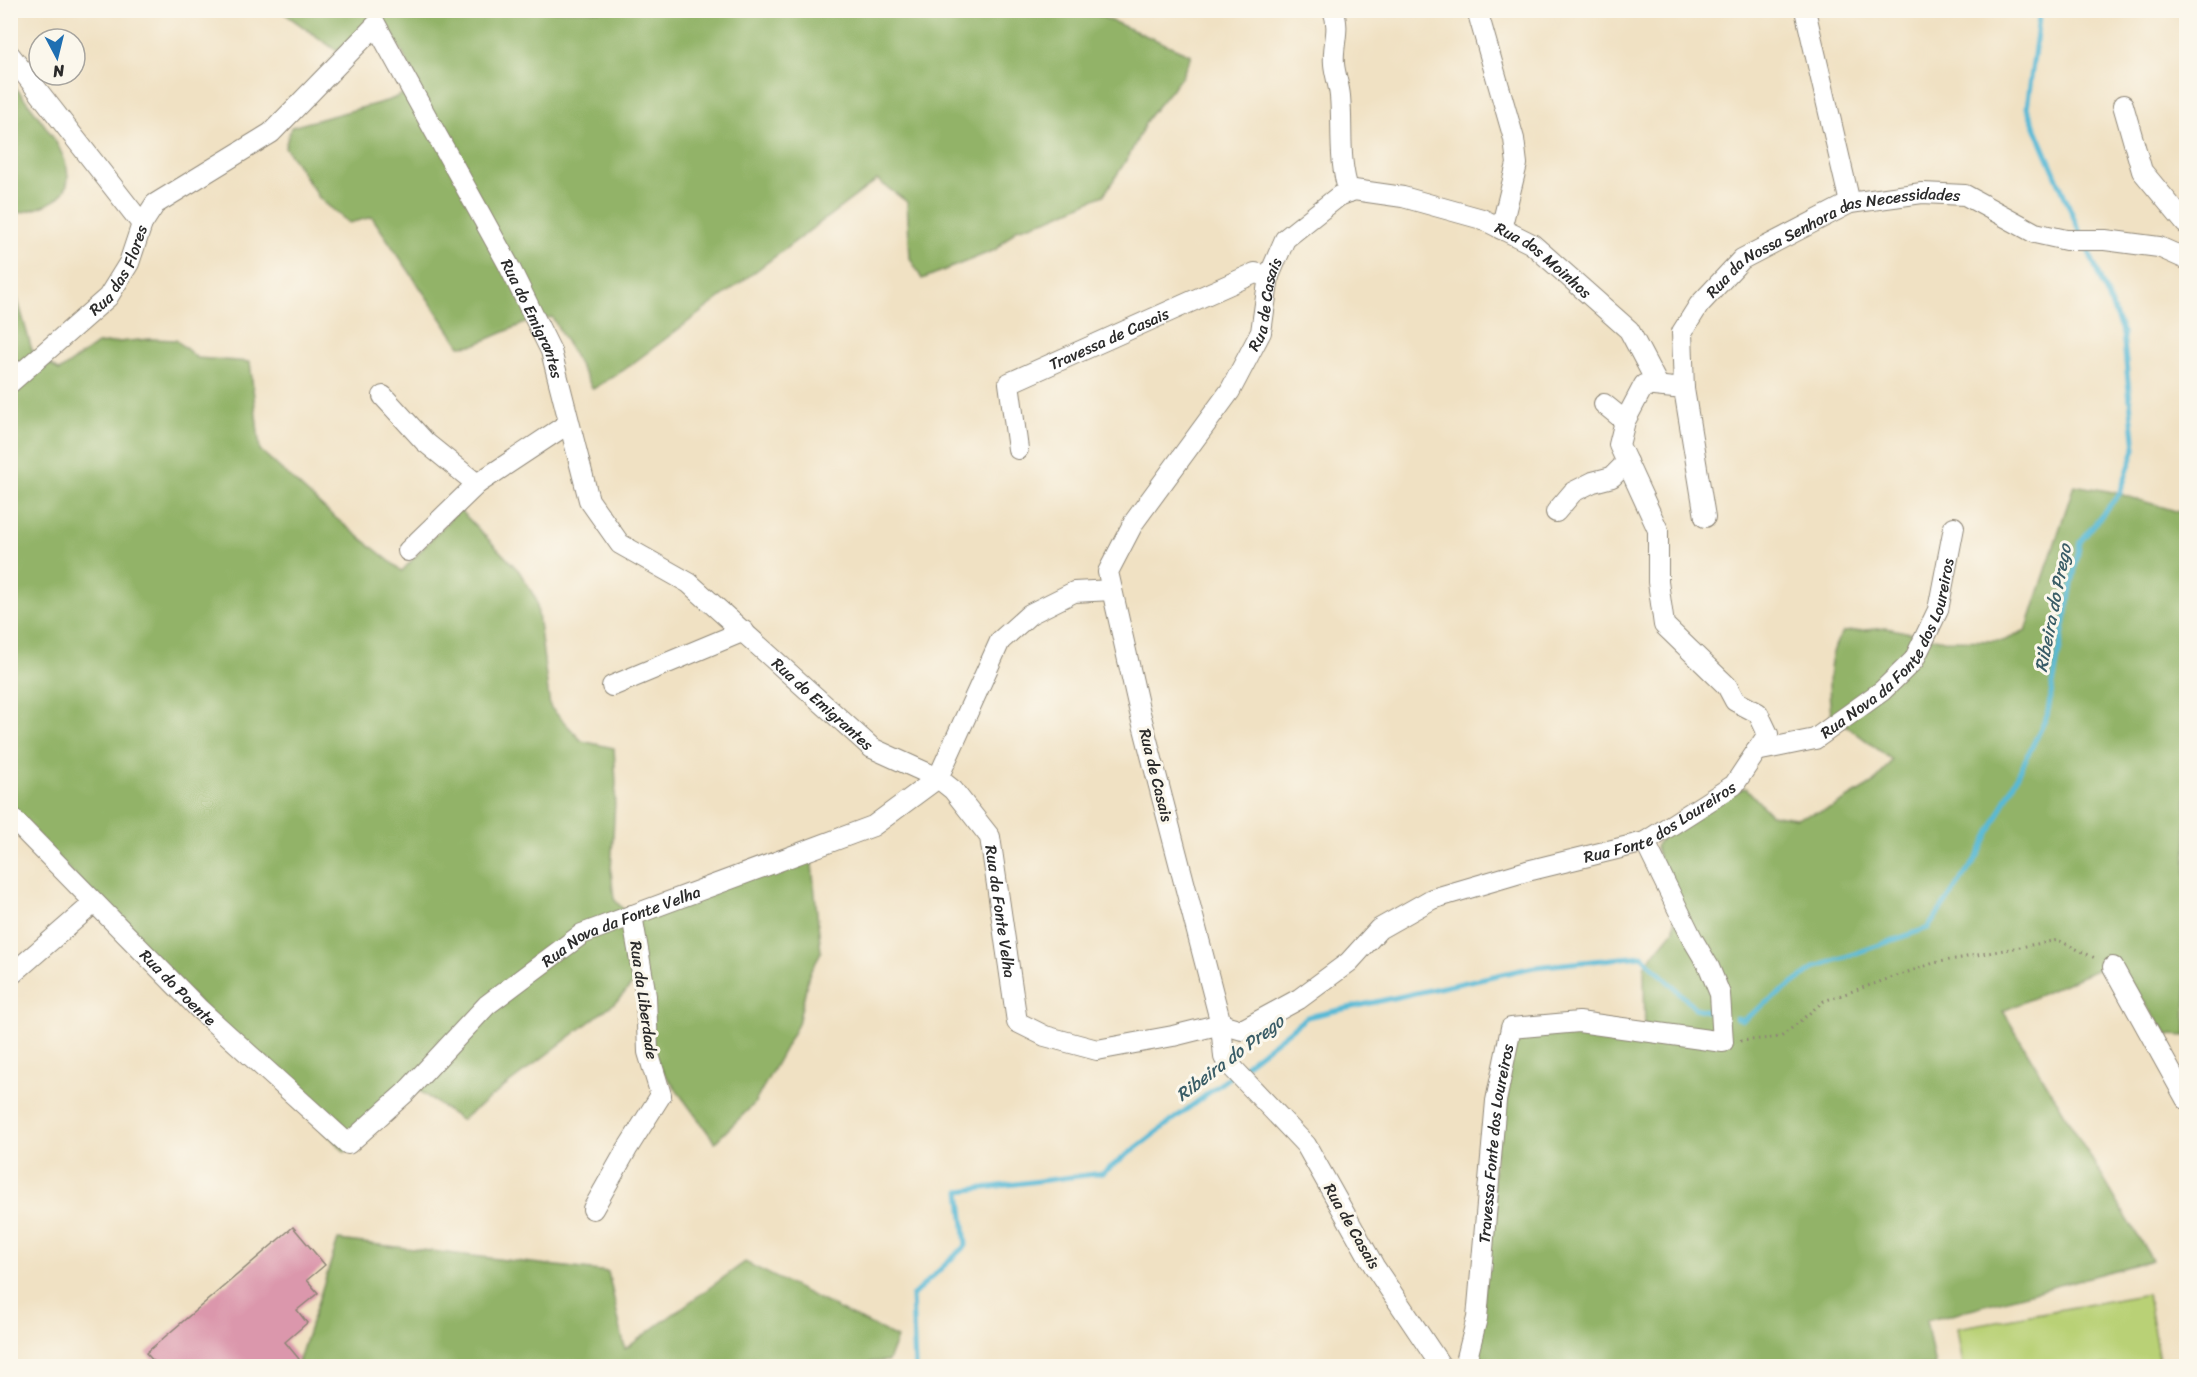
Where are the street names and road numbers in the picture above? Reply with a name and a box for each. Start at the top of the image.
street label: Rua da Nossa Senhora das Necessidades [1698,178,1962,305]
street label: Rua dos Moinhos [1490,213,1599,306]
street label: Rua das Flores [82,220,156,323]
street label: Rua de Casais [1239,252,1290,356]
street label: Rua do Emigrantes [493,253,572,382]
street label: Travessa de Casais [1044,298,1174,378]
street label: Rua Nova da Fonte dos Loureiros [1814,555,1962,746]
street label: Rua do Emigrantes [765,649,881,758]
street label: Rua de Casais [1130,725,1182,825]
street label: Rua Fonte dos Loureiros [1580,772,1742,871]
street label: Rua da Fonte Velha [977,843,1025,980]
street label: Rua Nova da Fonte Velha [535,877,704,975]
street label: Rua da Liberdade [621,939,667,1061]
street label: Rua do Poente [133,942,224,1033]
street label: Travessa Fonte dos Loureiros [1469,1040,1522,1245]
street label: Rua de Casais [1316,1178,1389,1275]

